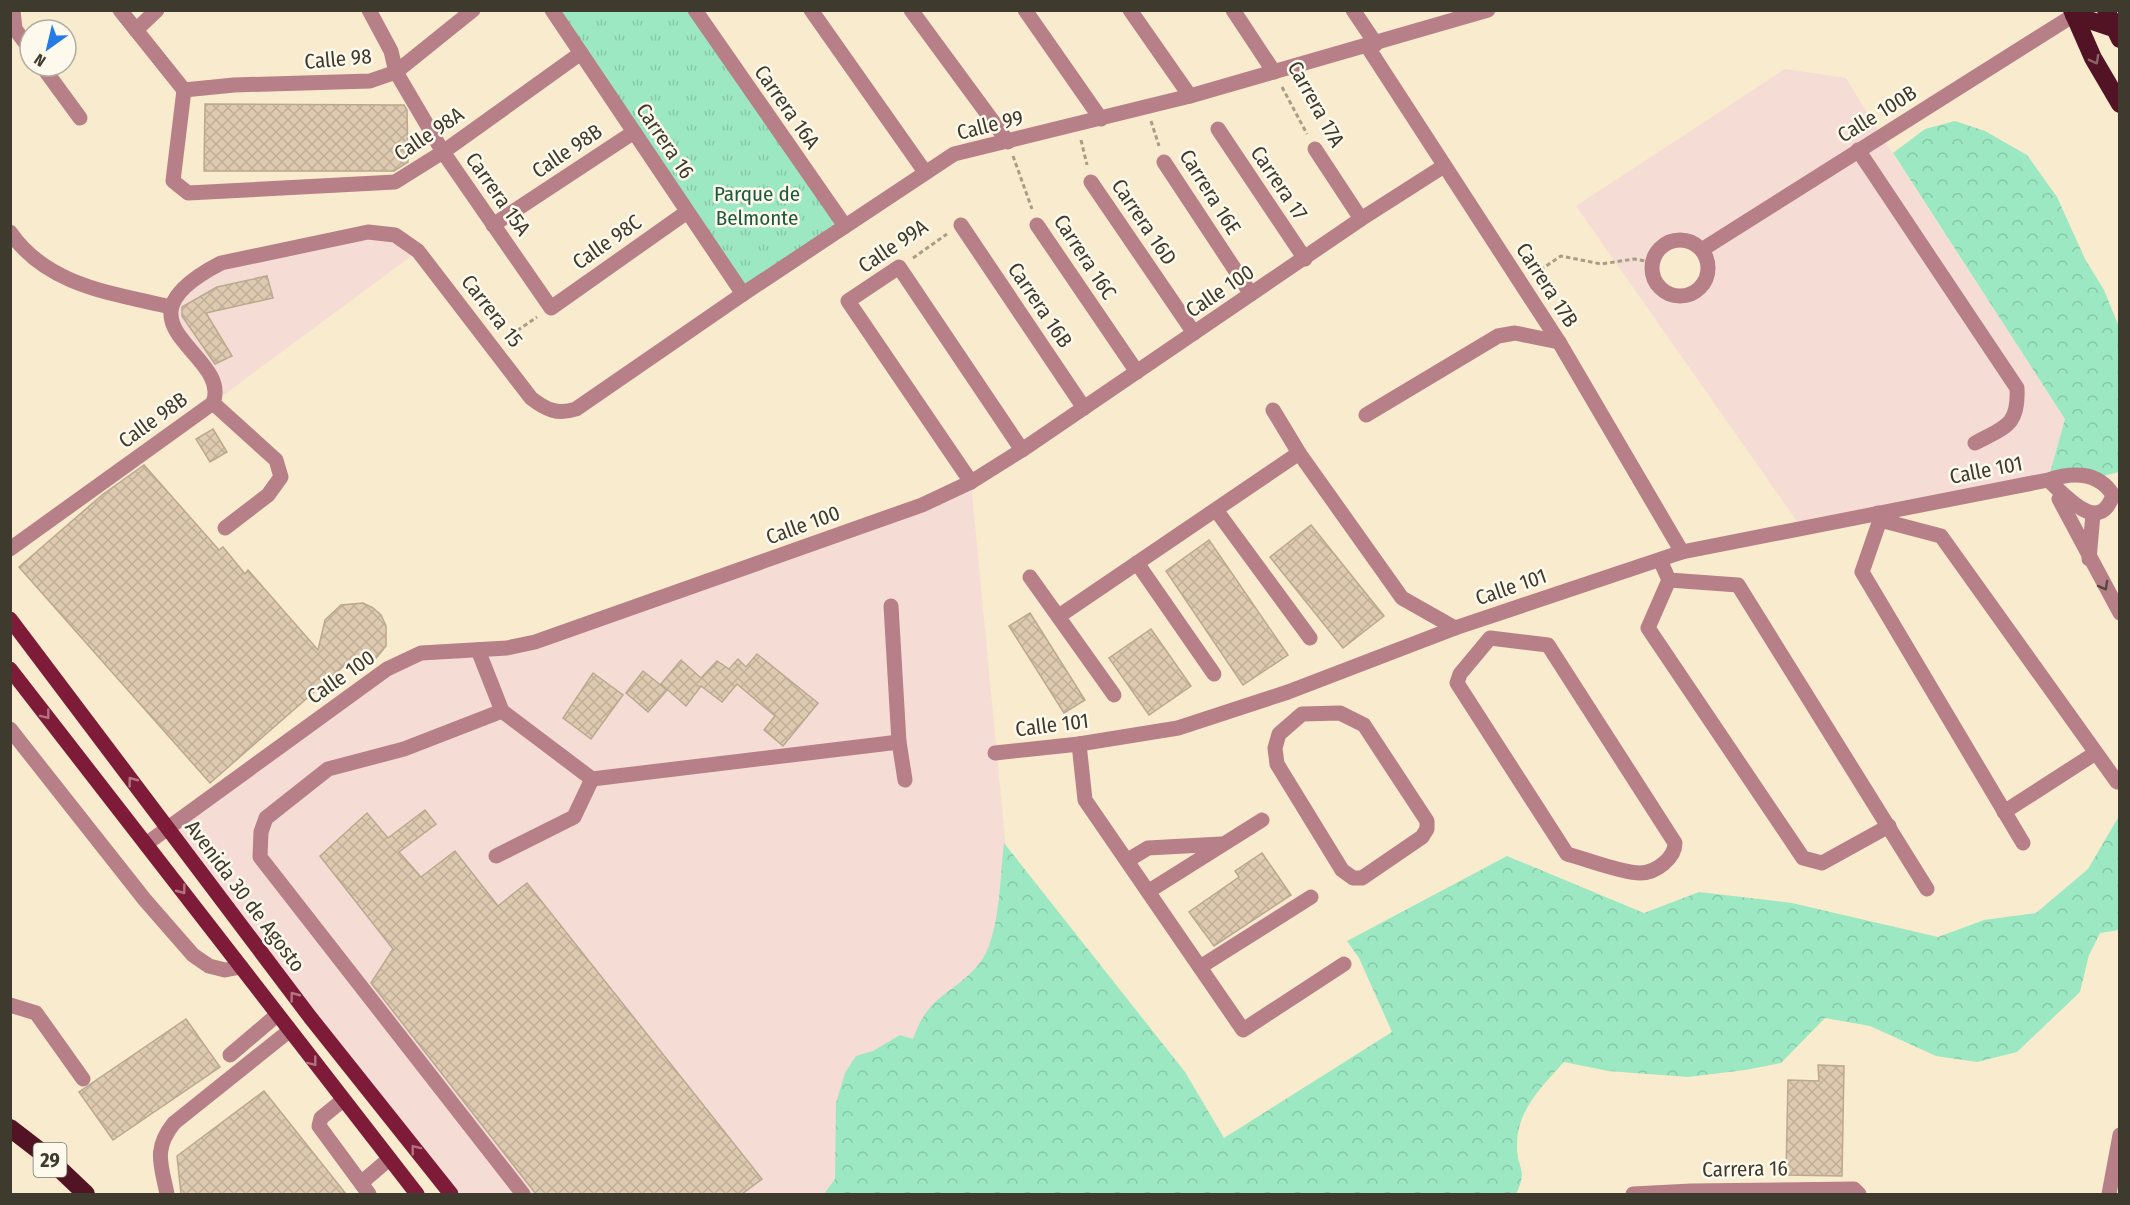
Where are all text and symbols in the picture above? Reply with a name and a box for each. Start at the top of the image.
north arrow [18,18,78,78]
street label: Calle 98 [303,43,373,75]
text: N [31,49,49,71]
one-way arrow [2088,54,2099,65]
street label: Carrera 17A [1282,56,1350,152]
street label: Carrera 16A [749,60,825,154]
street label: Calle 100B [1833,80,1921,148]
street label: Carrera 16 [630,98,700,184]
street label: Calle 98A [389,101,469,167]
street label: Calle 99 [954,104,1026,146]
street label: Calle 98B [527,118,607,184]
street label: Carrera 17 [1245,141,1313,225]
street label: Carrera 16E [1174,145,1246,240]
street label: Carrera 15A [460,147,536,241]
street label: Carrera 16D [1106,174,1182,270]
park label: Parque de Belmonte [714,181,800,231]
street label: Calle 98C [568,209,647,275]
street label: Carrera 16C [1048,210,1122,305]
street label: Calle 99A [853,213,933,279]
street label: Carrera 17B [1510,238,1584,332]
street label: Carrera 16B [1002,257,1078,353]
street label: Calle 100 [1181,259,1259,323]
street label: Carrera 15 [456,270,528,352]
street label: Calle 98B [113,386,193,454]
street label: Calle 101 [1947,450,2025,490]
street label: Calle 100 [762,500,844,550]
street label: Calle 101 [1472,563,1550,611]
one-way arrow [2097,580,2108,590]
street label: Calle 100 [302,644,380,710]
one-way arrow [39,708,50,719]
street label: Calle 101 [1014,708,1090,742]
one-way arrow [129,776,140,787]
street label: Avenida 30 de Agosto [179,815,311,977]
one-way arrow [175,883,186,894]
one-way arrow [290,991,301,1002]
one-way arrow [306,1055,317,1066]
road number: 29 [34,1143,66,1177]
one-way arrow [411,1144,422,1155]
street label: Carrera 16 [1702,1155,1788,1183]

